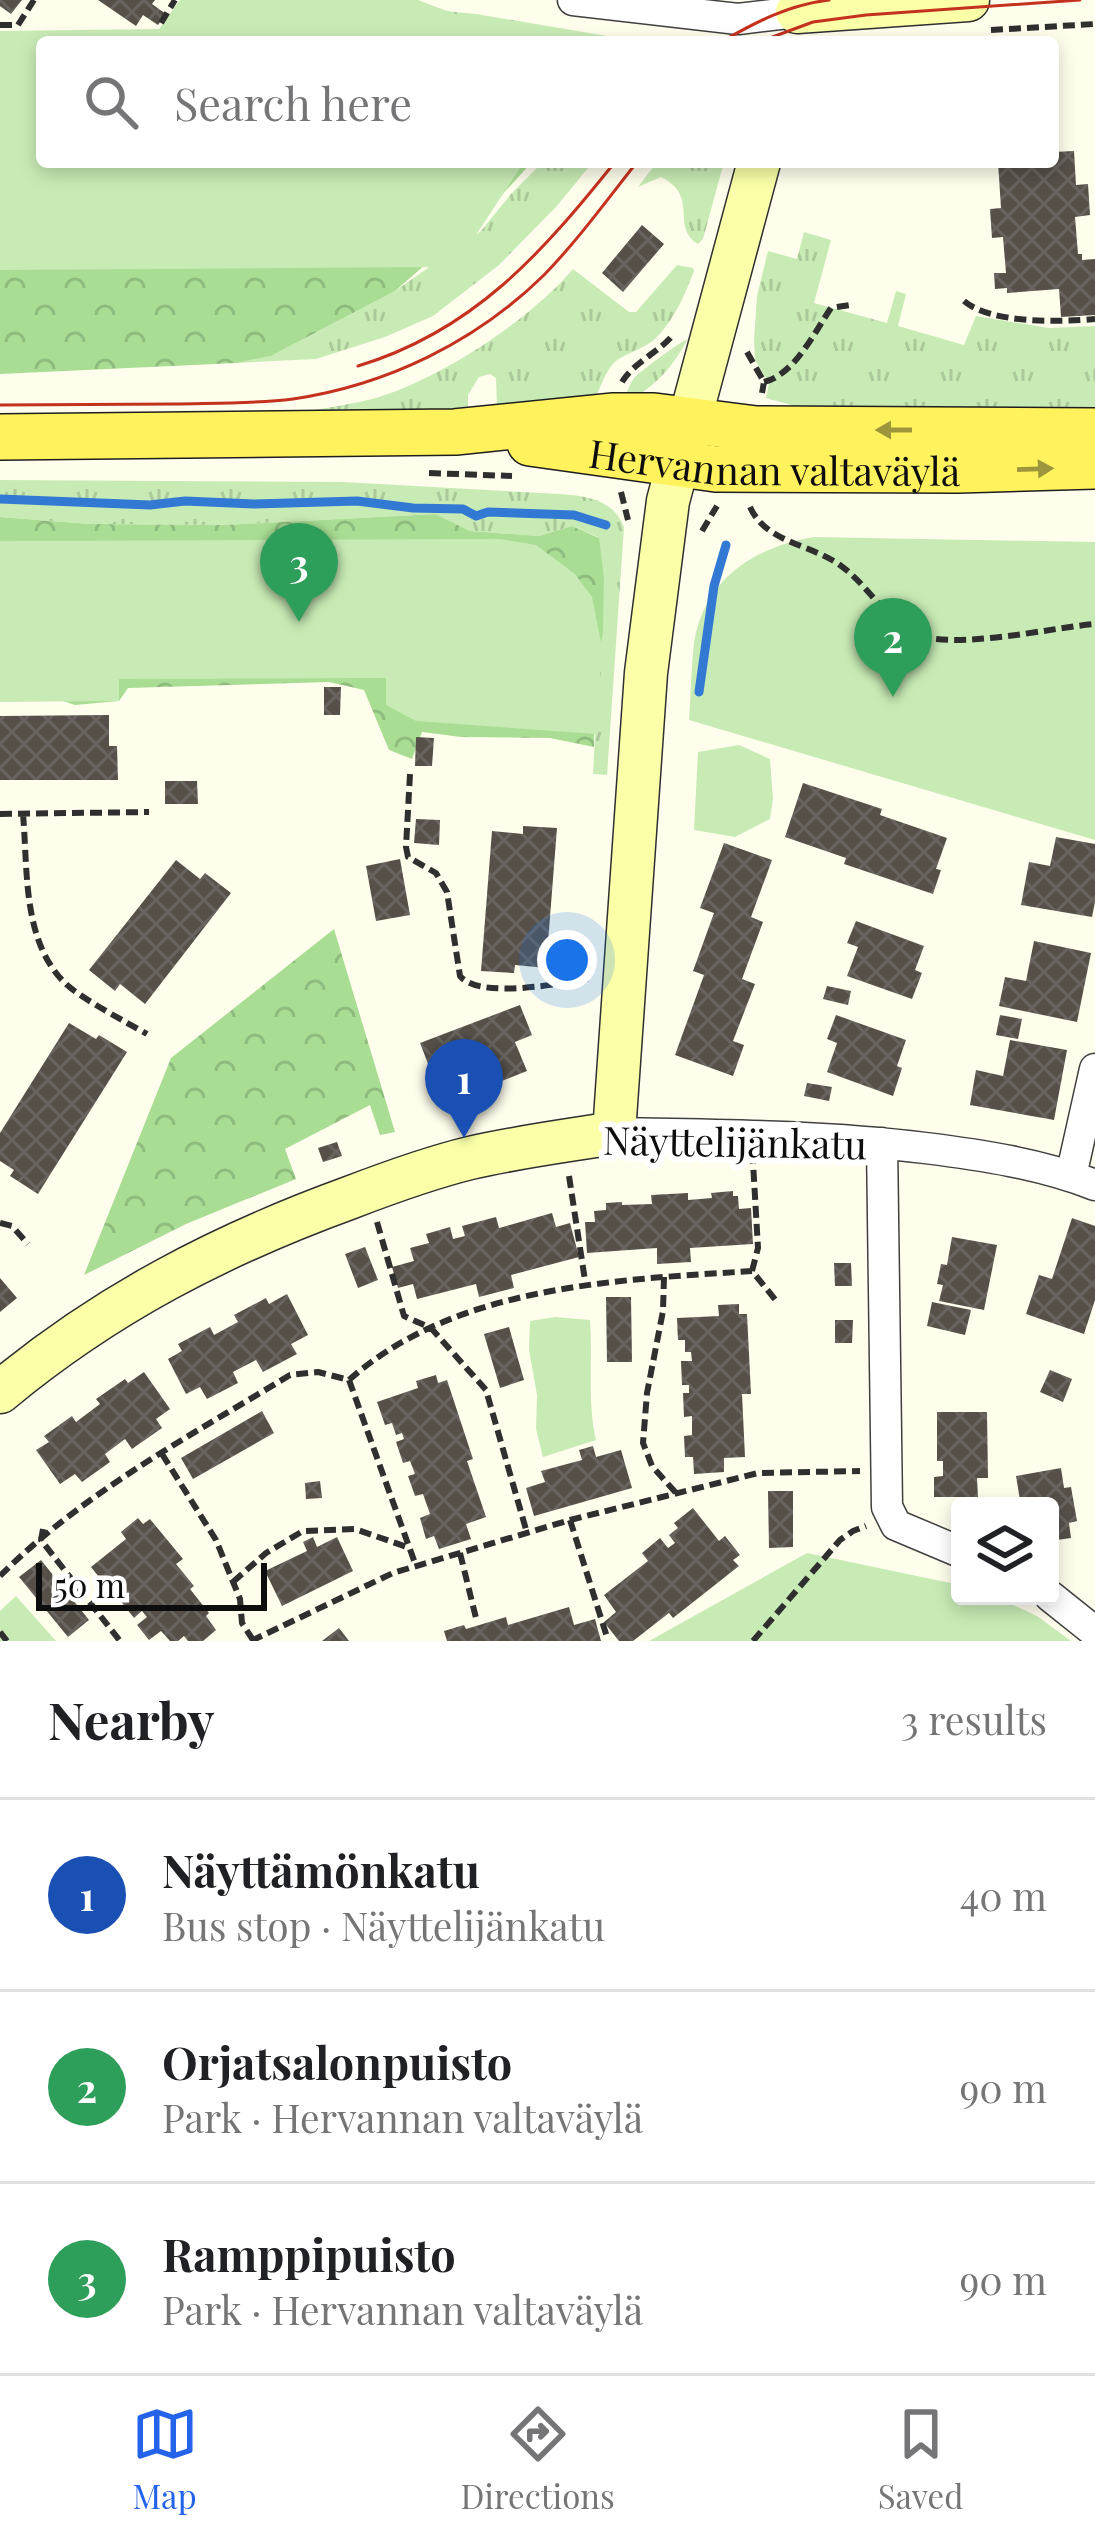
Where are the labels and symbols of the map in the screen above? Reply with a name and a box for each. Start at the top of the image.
one-way arrow [874,420,912,439]
street label: Hervannan valtaväylä [586,426,961,496]
one-way arrow [1017,459,1055,478]
pin: 3 [260,523,338,622]
pin: 2 [854,598,932,697]
your location [537,930,597,990]
pin: 1 [425,1039,503,1138]
street label: Näyttelijänkatu [603,1113,867,1169]
scale bar [36,1557,267,1610]

